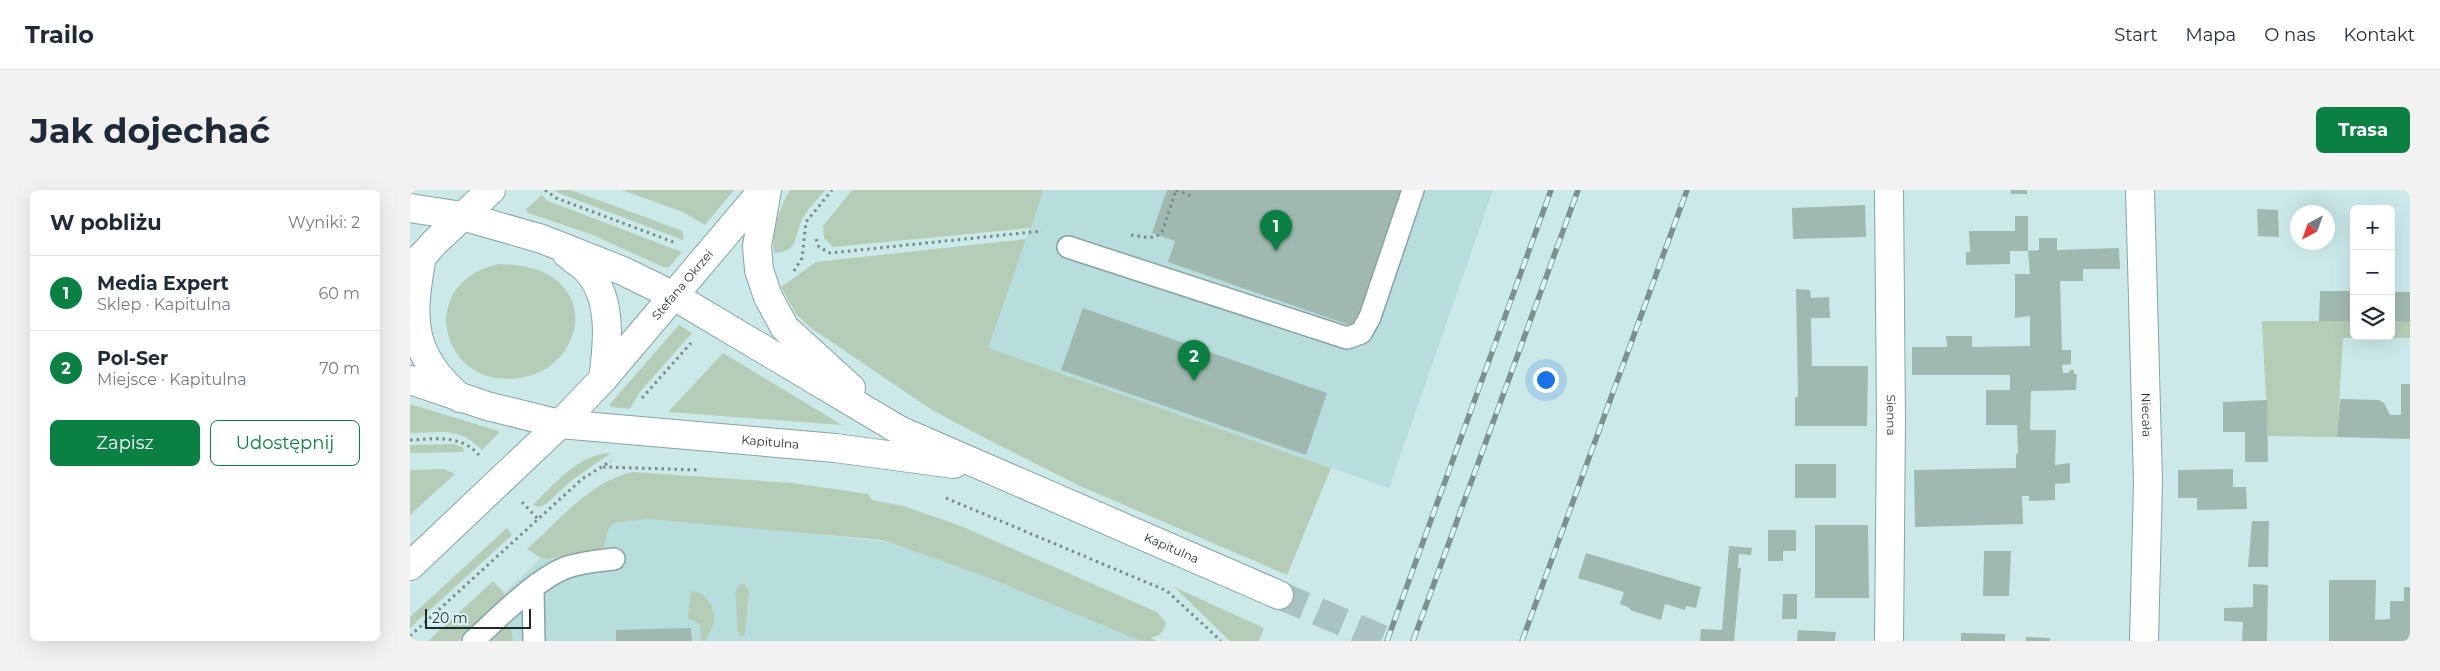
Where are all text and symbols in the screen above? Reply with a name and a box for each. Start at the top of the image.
text: Trailo [25,20,94,49]
text: Start [2114,24,2158,46]
text: Mapa [2186,24,2236,46]
text: O nas [2264,24,2316,46]
text: Kontakt [2344,24,2415,46]
button: Trasa [2316,107,2410,153]
text: Jak dojechać [30,109,270,152]
north arrow [2290,205,2335,250]
map controls [2350,205,2395,340]
button: + [2350,205,2395,250]
text: W pobliżu [50,210,162,235]
pin: 1 [1260,210,1292,251]
text: Wyniki: 2 [288,213,360,232]
street label: Stefana Okrzei [648,247,716,323]
button: − [2350,250,2395,295]
text: Media Expert [97,272,229,295]
text: 1 [63,284,69,303]
text: 60 m [318,284,360,303]
text: Sklep · Kapitulna [97,295,231,314]
button: layers [2350,295,2395,340]
pin: 2 [1178,340,1210,381]
text: Pol-Ser [97,347,168,370]
text: 2 [61,359,71,378]
text: 70 m [319,359,360,378]
your location [1533,367,1559,393]
text: Miejsce · Kapitulna [97,370,247,389]
street label: Niecała [2139,392,2155,437]
street label: Sienna [1884,394,1899,436]
button: Zapisz [50,420,200,466]
button: Udostępnij [210,420,360,466]
street label: Kapitulna [741,432,800,452]
street label: Kapitulna [1142,529,1201,566]
scale bar [425,606,531,629]
text: 20 m [432,609,468,627]

